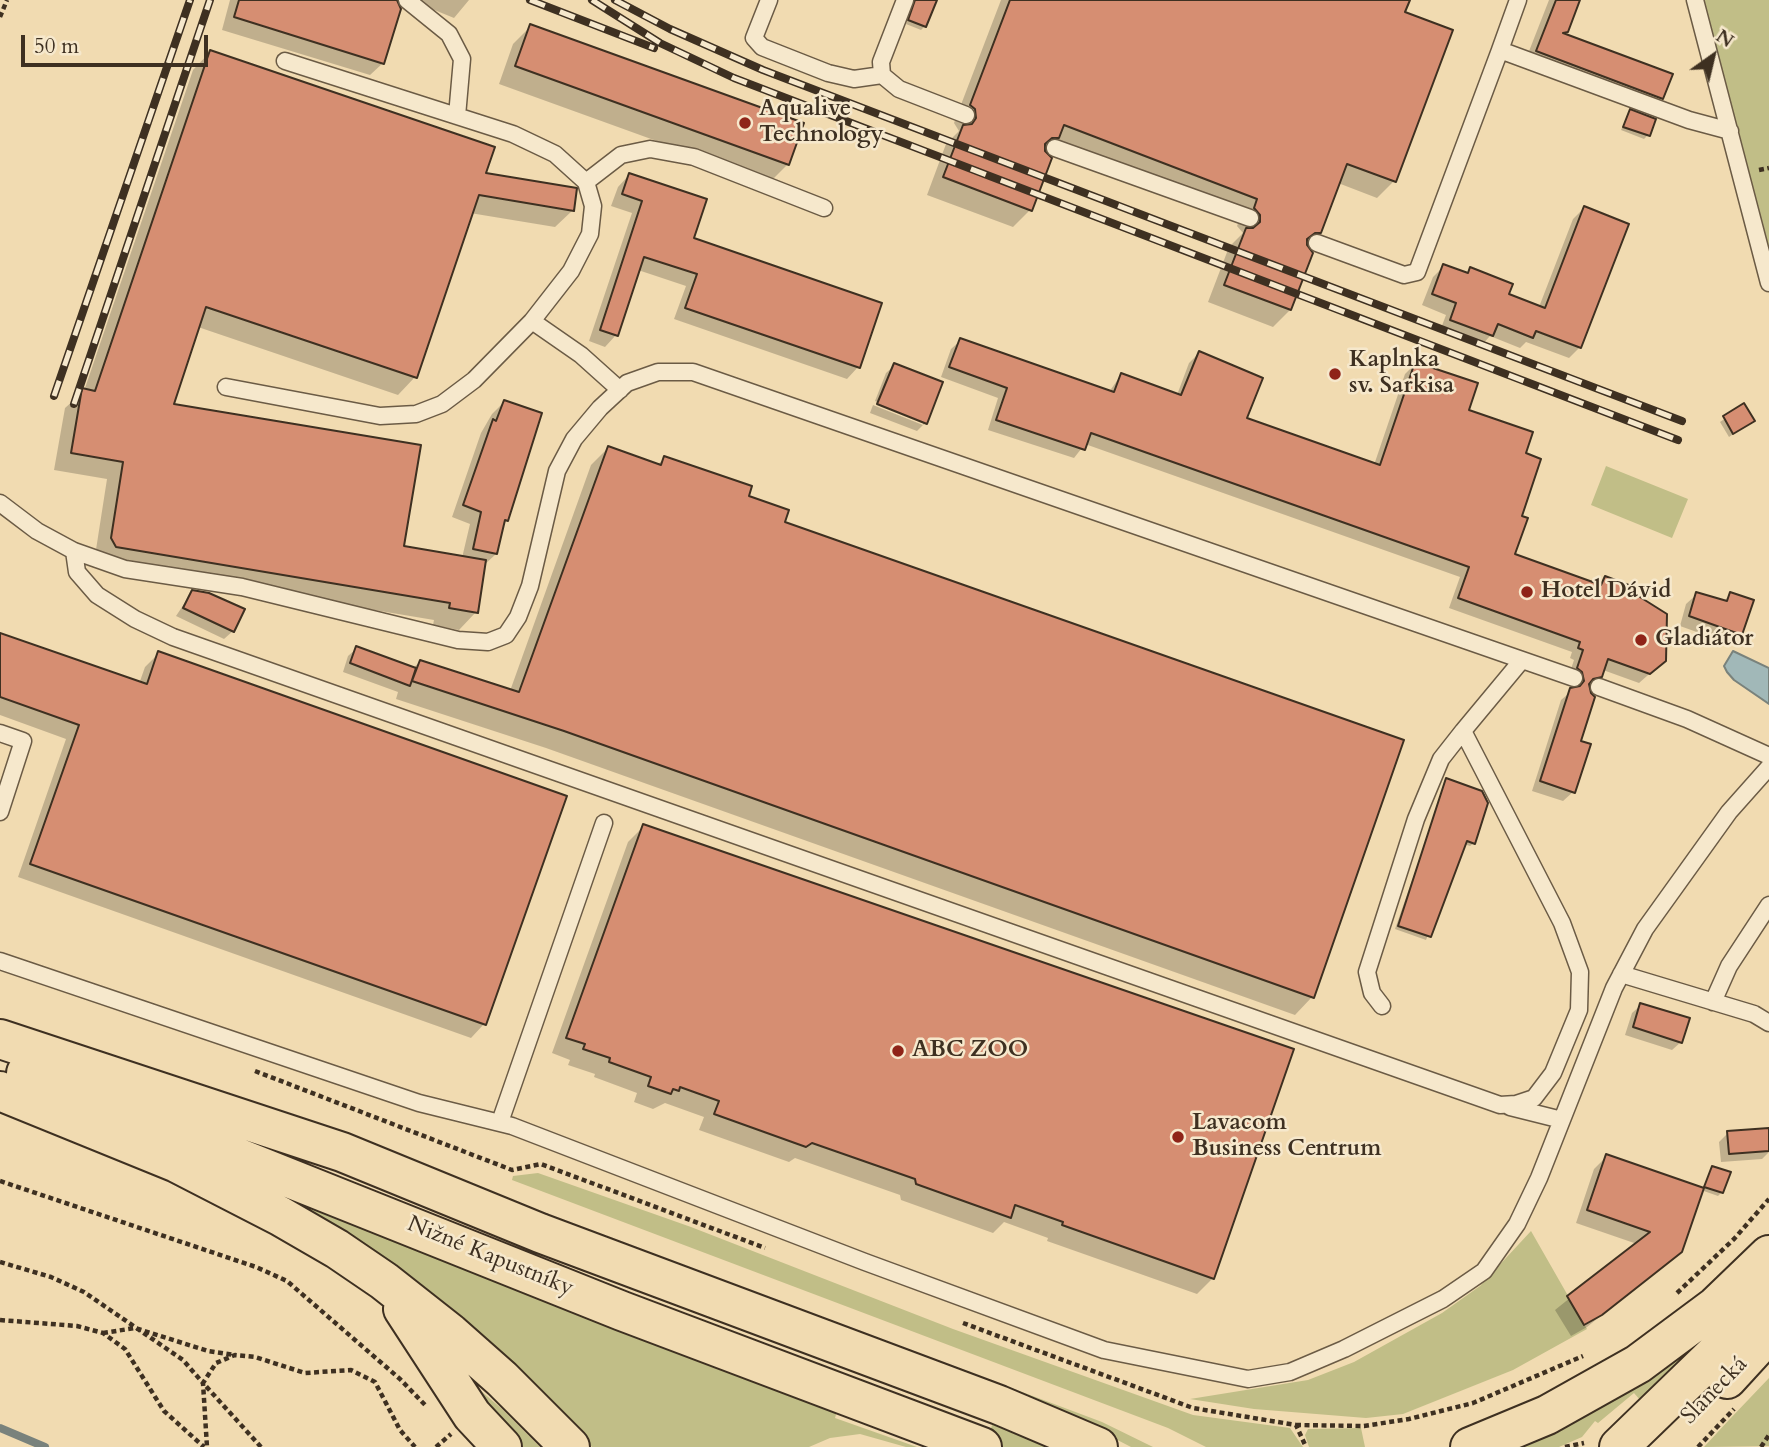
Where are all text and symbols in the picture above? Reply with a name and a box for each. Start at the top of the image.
scale bar [24,21,212,65]
north arrow [1678,21,1748,91]
text: N [1711,23,1739,54]
text: 50 m [34,32,79,61]
place label: Aqualive Technology [759,96,884,150]
marker: Aqualive Technology [737,115,753,131]
place label: Kaplnka sv. Sarkisa [1349,347,1454,401]
marker: Kaplnka sv. Sarkisa [1327,366,1343,382]
place label: Hotel Dávid [1541,578,1671,606]
marker: Hotel Dávid [1519,584,1535,600]
place label: Gladiátor [1655,626,1754,654]
marker: Gladiátor [1633,632,1649,648]
place label: ABC ZOO [912,1037,1028,1065]
marker: ABC ZOO [890,1043,906,1059]
place label: Lavacom Business Centrum [1192,1110,1381,1164]
marker: Lavacom Business Centrum [1170,1129,1186,1145]
street label: Nižné Kapustníky [403,1211,577,1303]
street label: Slanecká [1676,1351,1754,1431]

